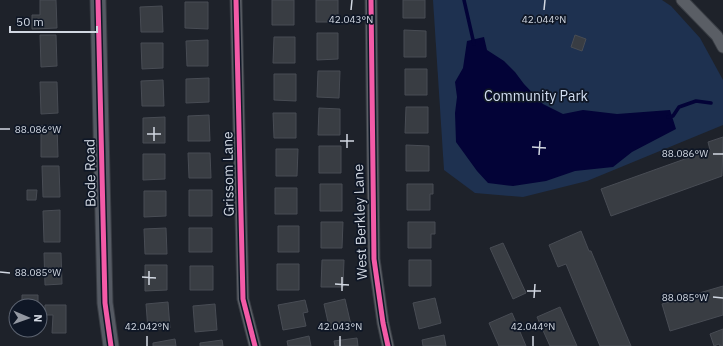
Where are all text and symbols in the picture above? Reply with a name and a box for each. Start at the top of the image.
scale bar [10,8,97,34]
text: 42.043°N [329,13,373,26]
text: 42.044°N [522,13,566,26]
text: 50 m [16,14,44,29]
park label: Community Park [484,87,589,105]
text: 88.086°W [15,123,61,136]
street label: Grissom Lane [218,131,238,217]
street label: Bode Road [80,139,100,207]
text: 88.086°W [662,147,708,160]
street label: West Berkley Lane [349,163,371,280]
text: 88.085°W [15,266,61,279]
text: 88.085°W [662,291,708,304]
north arrow [8,298,48,338]
text: N [31,314,45,323]
text: 42.042°N [125,320,169,333]
text: 42.043°N [318,320,362,333]
text: 42.044°N [511,320,555,333]

